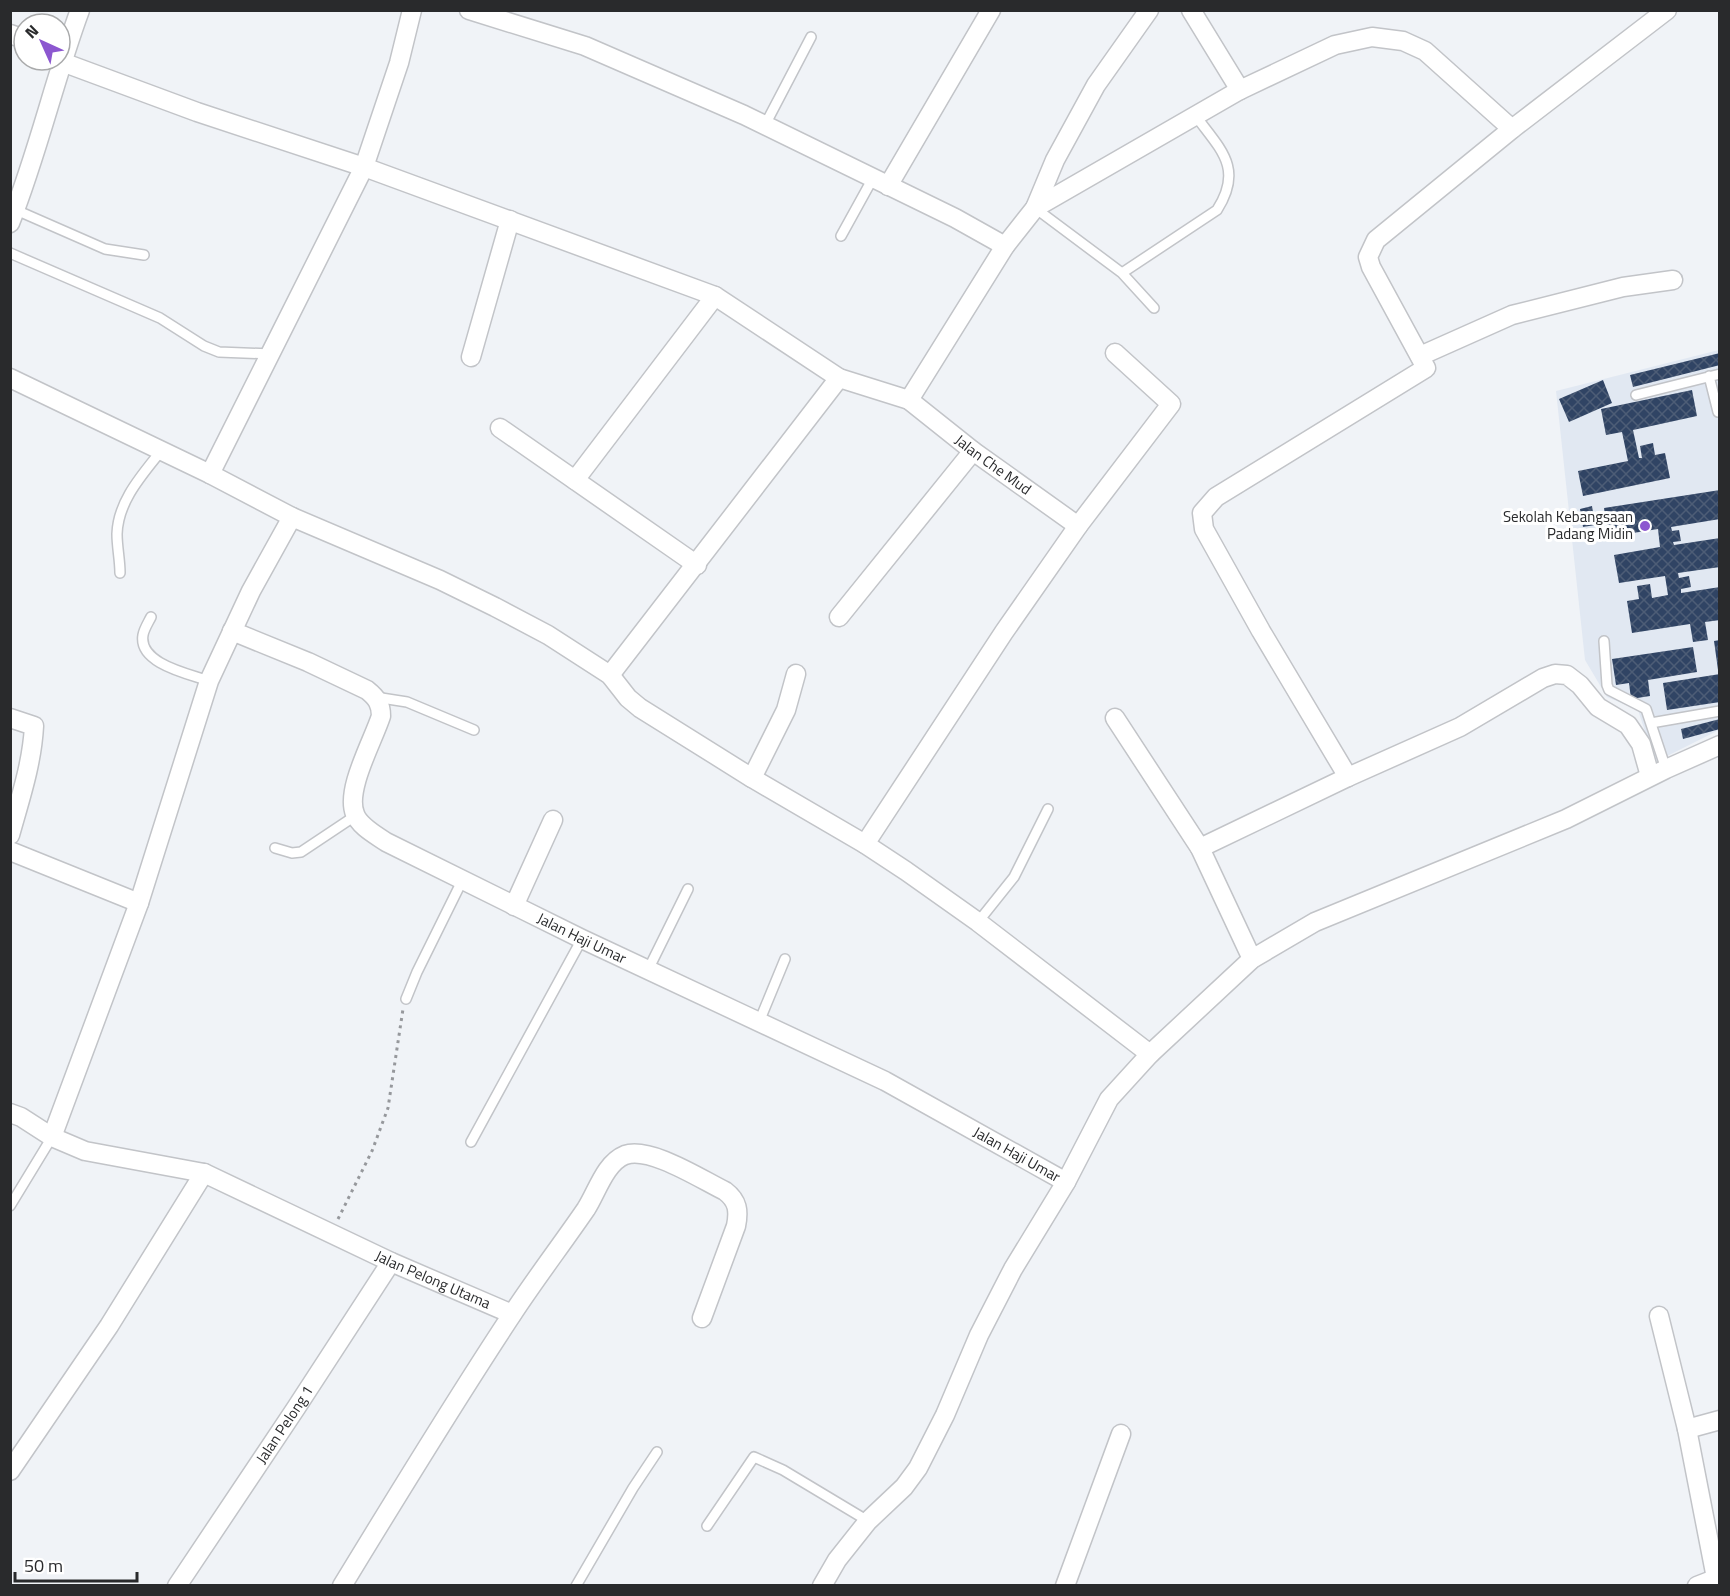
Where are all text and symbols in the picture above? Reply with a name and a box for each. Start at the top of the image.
north arrow [12,12,72,72]
text: N [19,19,44,44]
street label: Jalan Che Mud [950,429,1036,500]
place label: Sekolah Kebangsaan Padang Midin [1503,505,1633,545]
marker: Sekolah Kebangsaan Padang Midin [1638,519,1652,533]
street label: Jalan Haji Umar [533,907,630,969]
street label: Jalan Haji Umar [969,1120,1065,1188]
street label: Jalan Pelong Utama [371,1244,495,1315]
street label: Jalan Pelong 1 [250,1381,319,1468]
scale bar [15,1545,136,1583]
text: 50 m [24,1552,63,1579]

